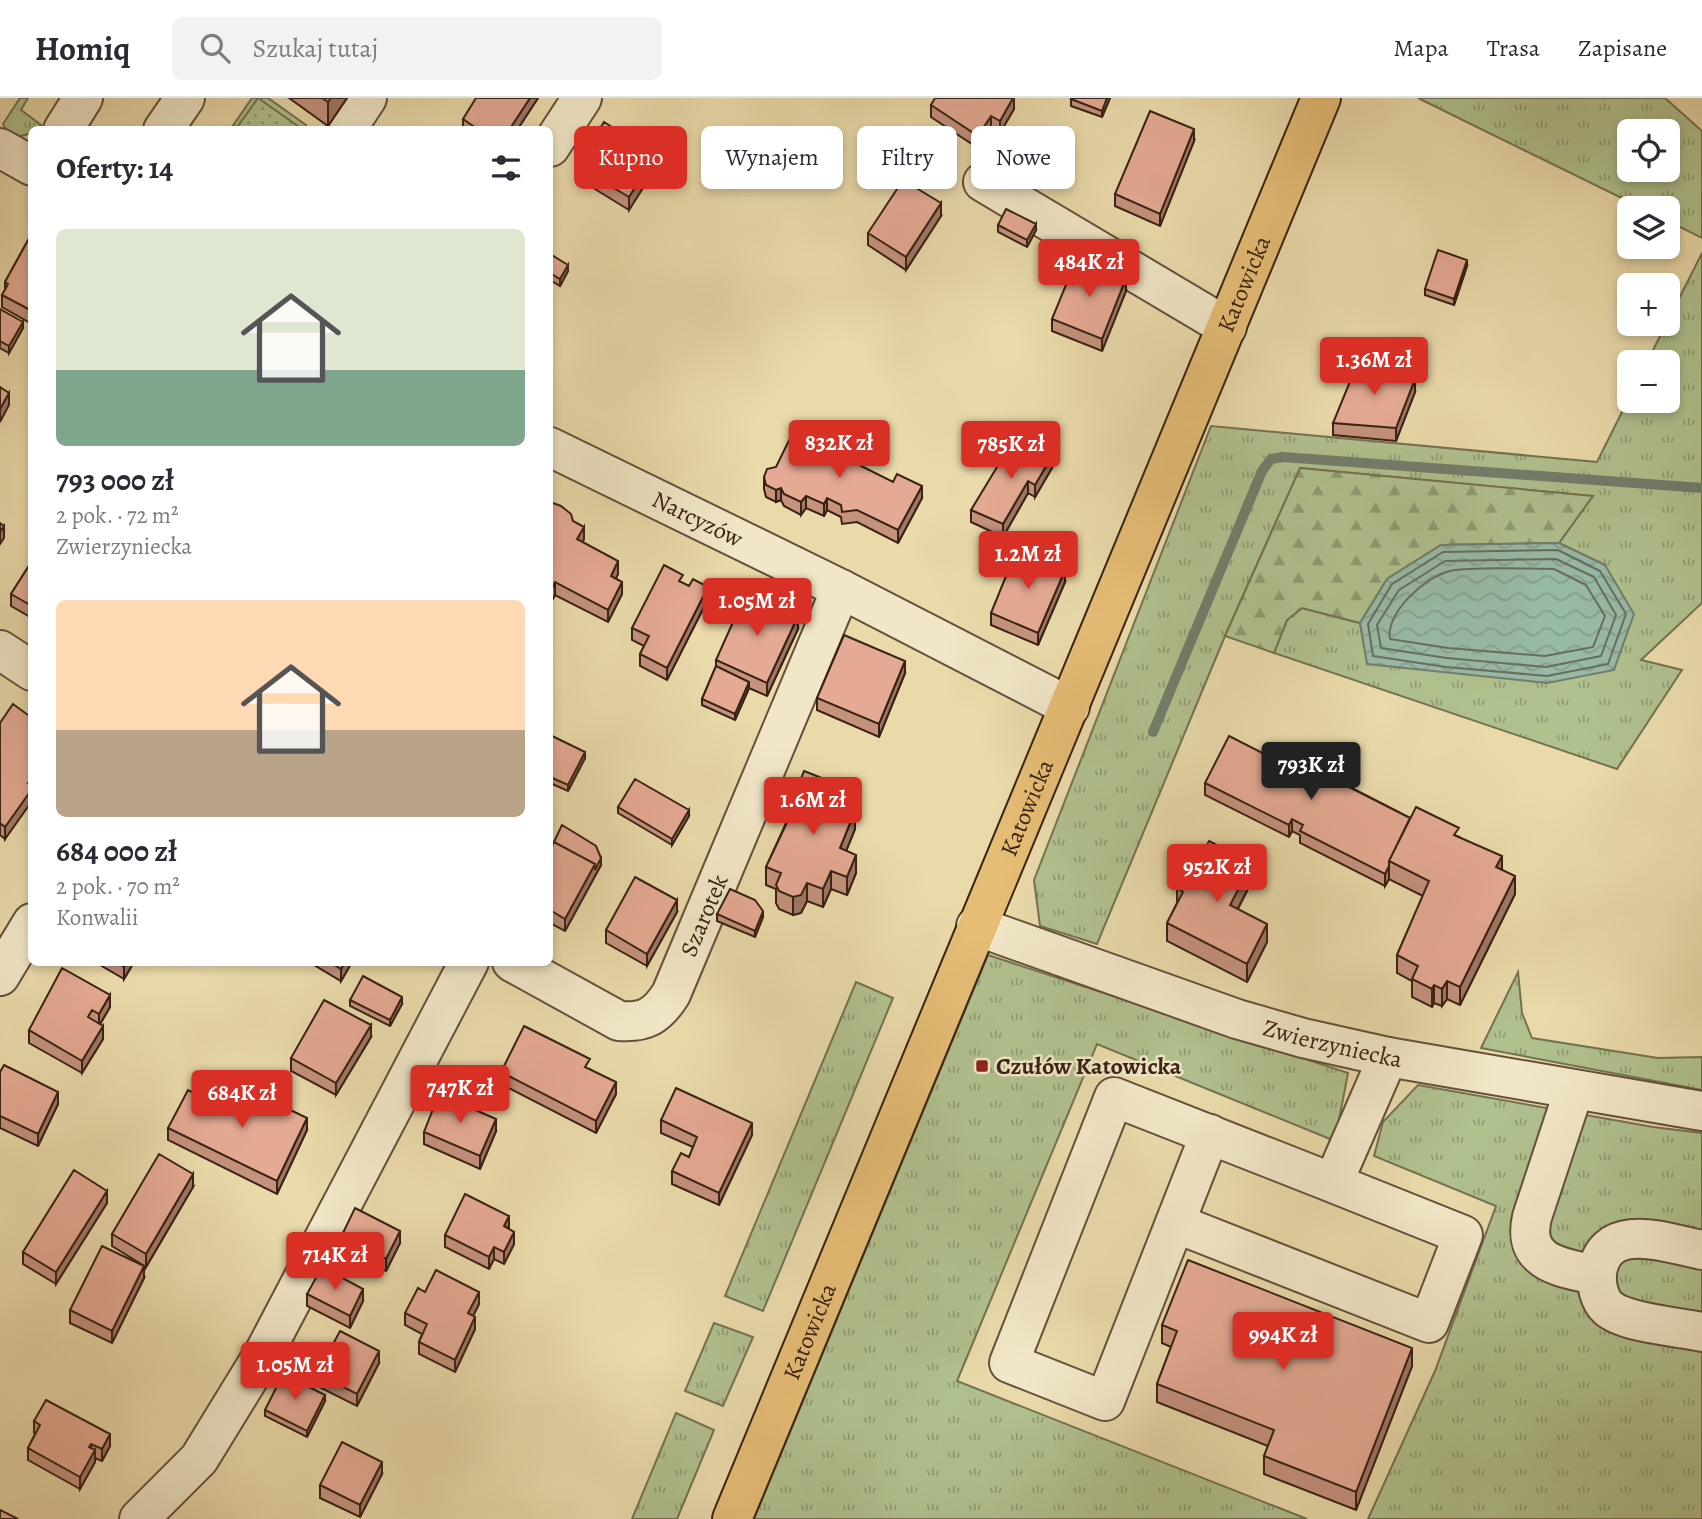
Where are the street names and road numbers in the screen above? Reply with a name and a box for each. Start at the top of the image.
street label: Katowicka [1210,230,1279,337]
street label: Narcyzów [647,483,748,555]
street label: Katowicka [993,754,1061,861]
street label: Szarotek [672,869,735,962]
street label: Zwierzyniecka [1259,1011,1406,1075]
street label: Katowicka [775,1277,844,1385]

